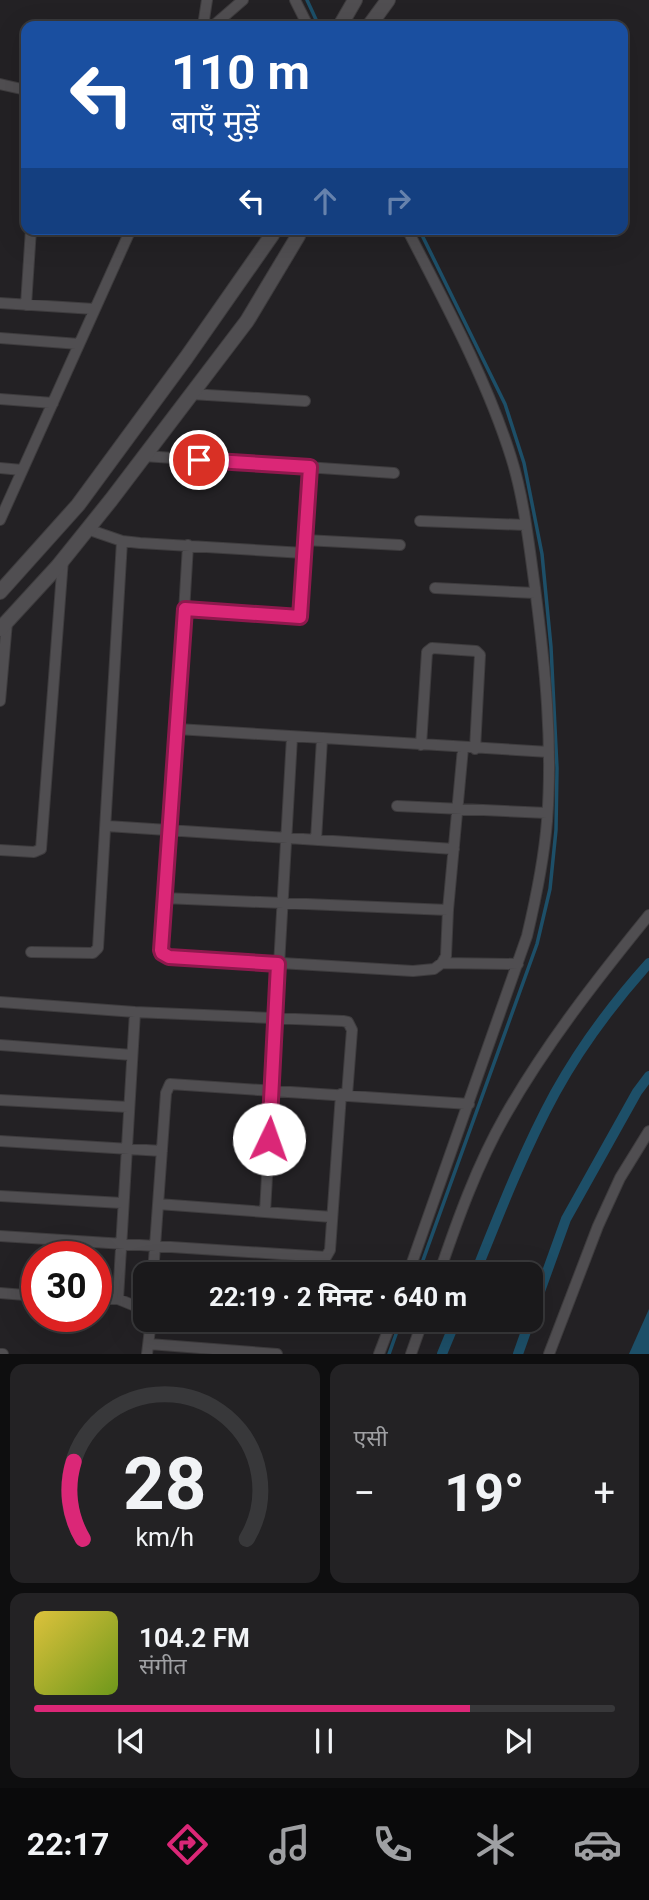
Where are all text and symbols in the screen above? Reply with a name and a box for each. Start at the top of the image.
text: 110 m [171,44,310,101]
icon: left [56,49,147,140]
text: बाएँ मुड़ें [171,103,259,141]
icon: left [233,182,271,220]
icon: ahead [306,182,344,220]
icon: right [379,182,417,220]
pin [169,430,229,490]
icon: arrive [180,441,218,479]
position arrow [232,1102,306,1176]
speed limit sign: 30 [21,1241,112,1332]
text: 22:19 · 2 मिनट · 640 m [209,1282,467,1312]
text: एसी [354,1425,388,1452]
text: 28 [123,1442,207,1528]
text: 19° [444,1463,524,1524]
text: − [354,1471,375,1515]
text: + [593,1471,615,1515]
text: km/h [135,1523,194,1552]
text: 104.2 FM [139,1623,250,1653]
text: संगीत [139,1653,187,1680]
icon: previous [112,1722,150,1760]
icon: pause [305,1722,343,1760]
icon: next [499,1722,537,1760]
icon: directions [163,1820,212,1869]
icon: music [265,1820,314,1869]
icon: phone [368,1820,417,1869]
icon: climate [471,1820,520,1869]
icon: car [573,1820,622,1869]
text: 22:17 [27,1825,109,1863]

